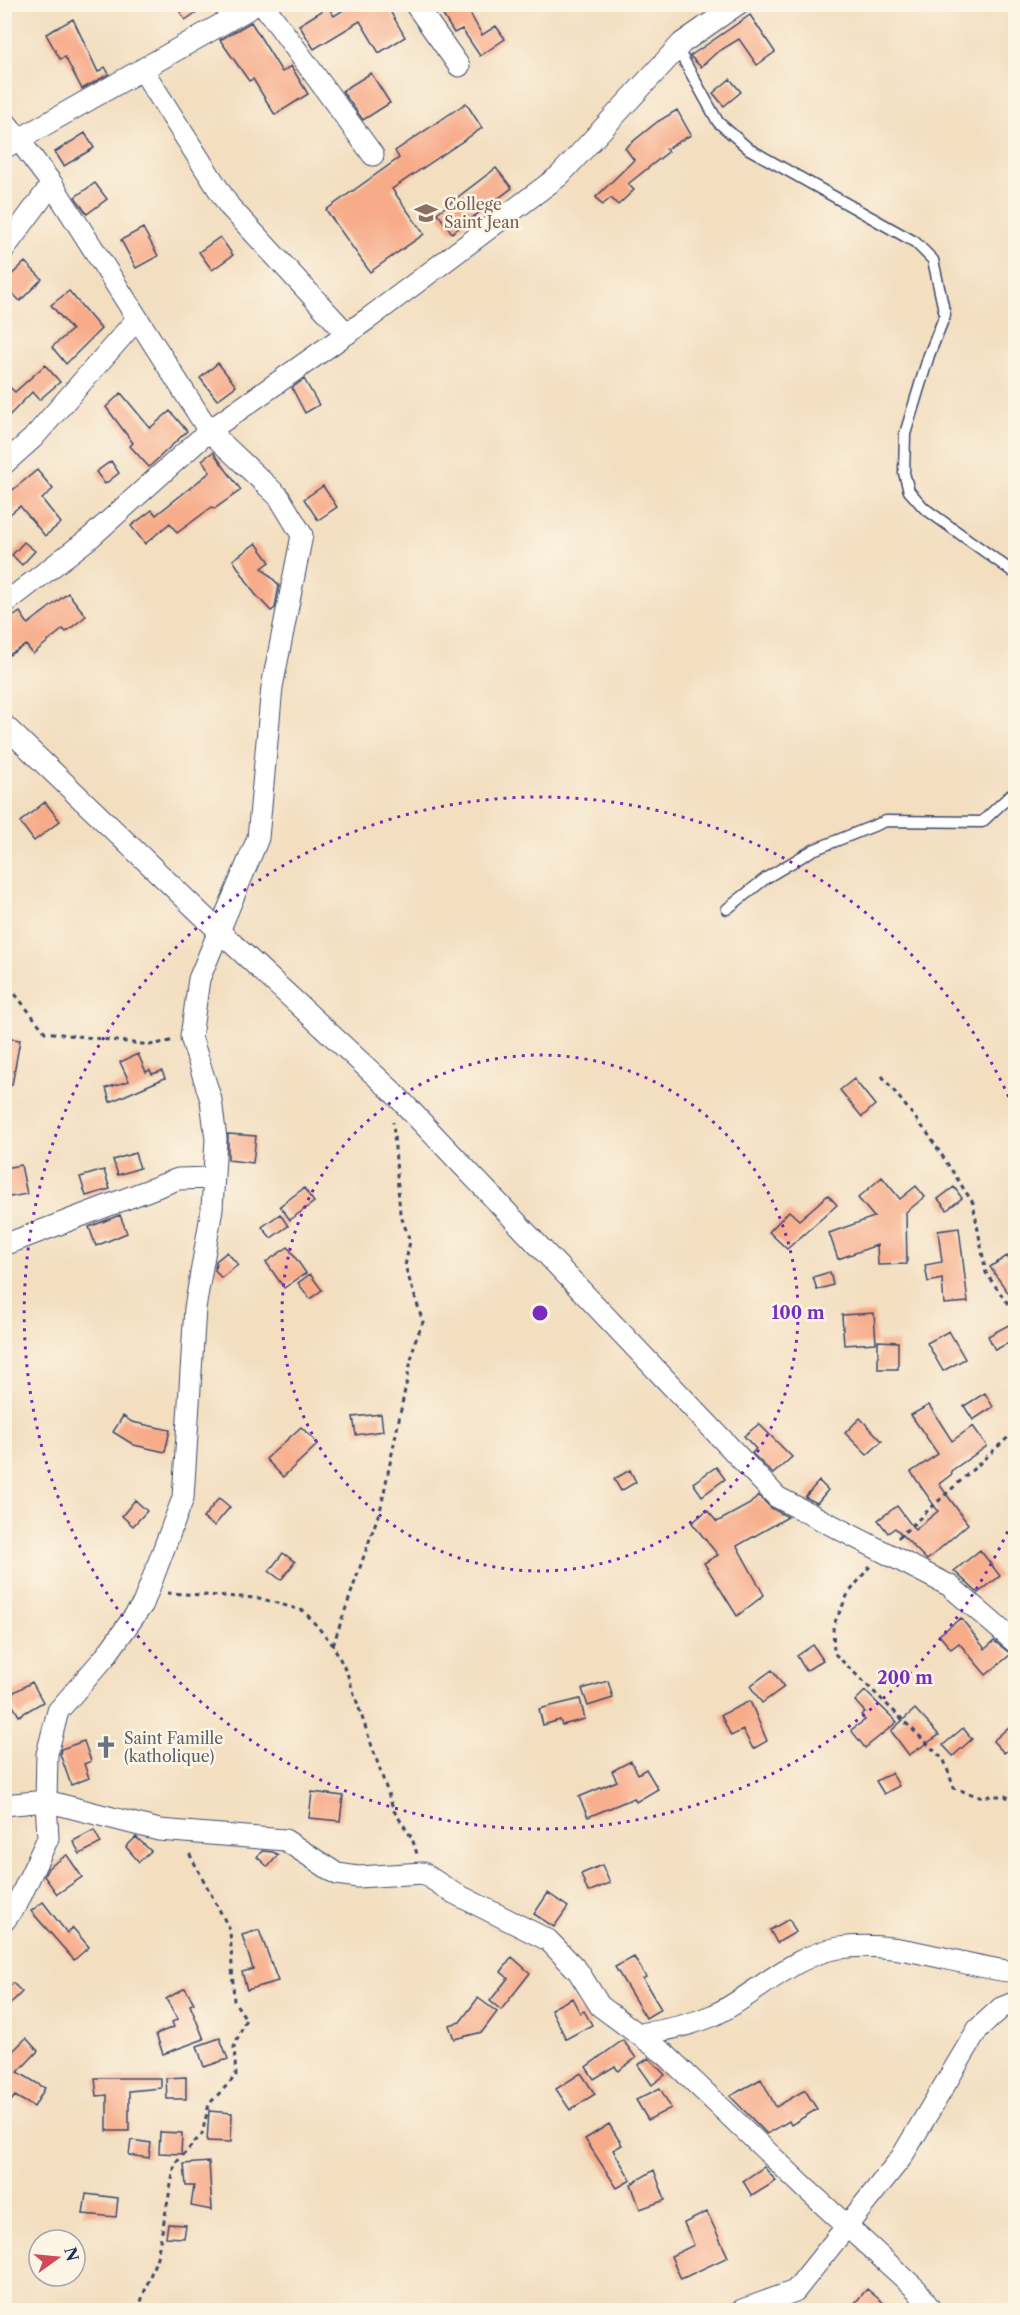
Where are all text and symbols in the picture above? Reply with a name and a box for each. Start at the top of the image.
place label: College Saint Jean [444,194,520,232]
school or university icon: College Saint Jean [413,200,439,226]
text: 100 m [771,1302,825,1324]
centre of rings [530,1303,550,1323]
text: 200 m [877,1667,933,1689]
place label: Saint Famille (katholique) [124,1728,223,1766]
church icon: Saint Famille (katholique) [93,1734,119,1760]
north arrow [27,2228,87,2288]
text: N [60,2245,83,2264]

